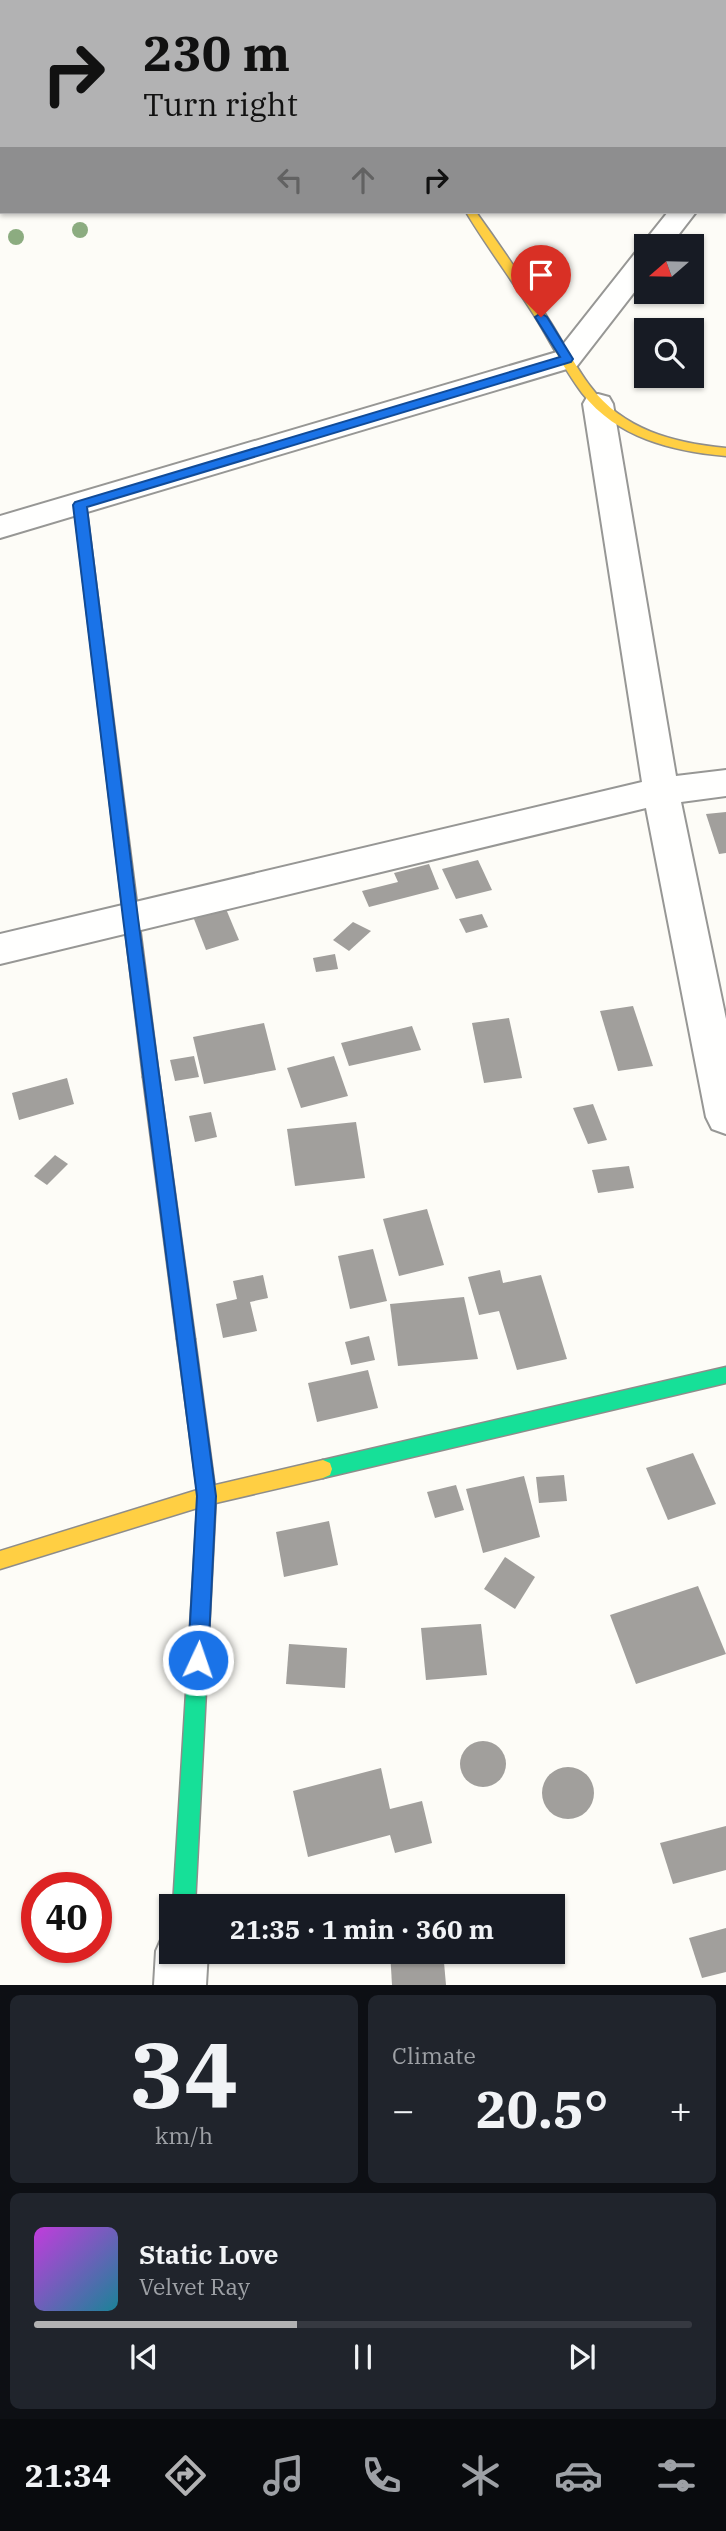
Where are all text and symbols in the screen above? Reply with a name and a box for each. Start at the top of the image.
text: 230 m [143,21,290,84]
icon: right [28,28,119,119]
text: Turn right [143,83,298,125]
icon: left [271,161,309,199]
icon: ahead [344,161,382,199]
icon: right [417,161,455,199]
north arrow [634,234,704,304]
map controls [634,234,704,388]
pin [511,245,571,317]
icon: arrive [522,256,560,294]
button: search [634,318,704,388]
position arrow [161,1623,235,1697]
speed limit sign: 40 [21,1872,112,1963]
text: 21:35 · 1 min · 360 m [230,1912,494,1946]
text: 34 [129,2015,239,2133]
text: Climate [392,2040,476,2070]
text: 20.5° [476,2075,608,2142]
text: − [392,2085,415,2134]
text: + [669,2085,692,2134]
text: km/h [155,2120,213,2150]
text: Static Love [139,2237,278,2271]
text: Velvet Ray [139,2271,250,2301]
icon: previous [125,2338,163,2376]
icon: pause [344,2338,382,2376]
icon: next [563,2338,601,2376]
icon: directions [161,2451,210,2500]
icon: music [259,2451,308,2500]
icon: phone [357,2451,406,2500]
icon: climate [456,2451,505,2500]
icon: car [554,2451,603,2500]
icon: filters [652,2451,701,2500]
text: 21:34 [25,2454,111,2496]

